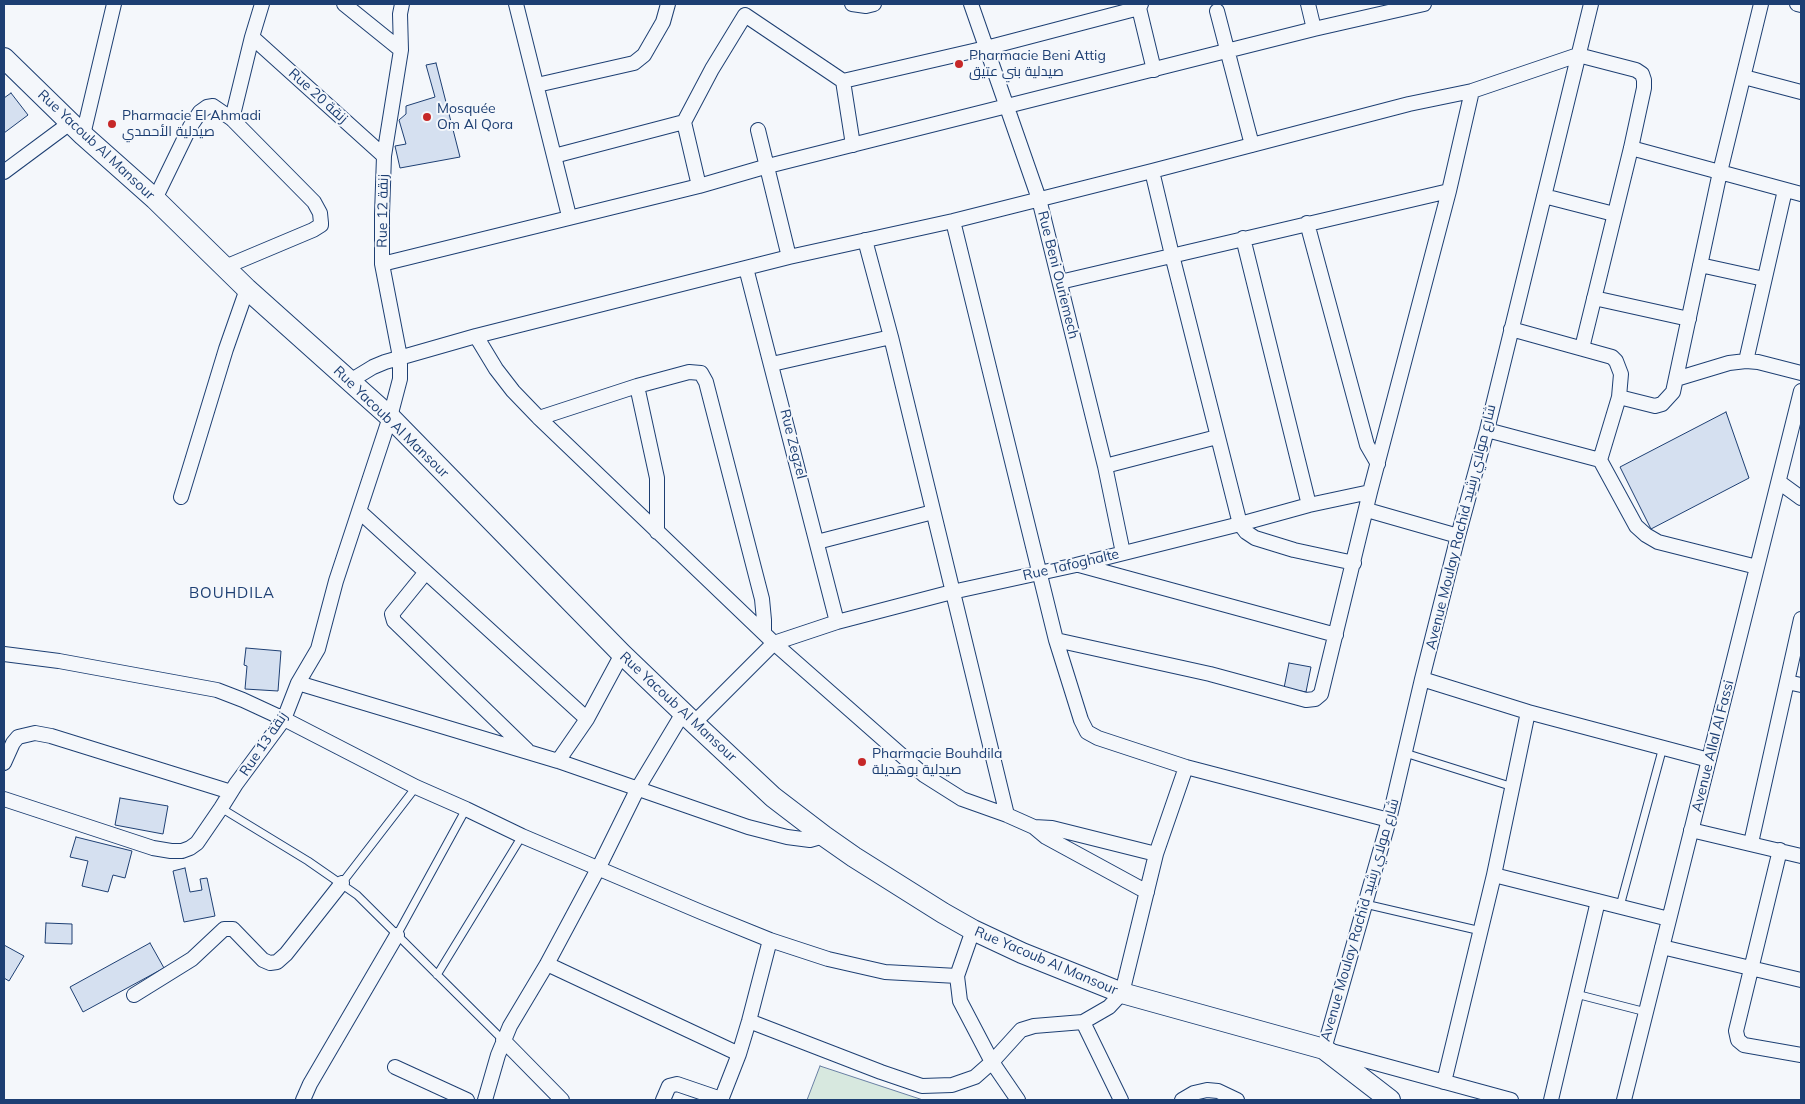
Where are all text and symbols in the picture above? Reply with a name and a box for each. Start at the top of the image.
place label: Pharmacie Beni Attig صيدلية بني عتيق [969,48,1106,80]
marker: Pharmacie Beni Attig صيدلية بني عتيق [953,58,965,70]
street label: Rue 20 زنقة [285,65,351,127]
street label: Rue Yacoub Al Mansour [34,86,158,204]
place label: Mosquée Om Al Qora [437,101,513,134]
place label: Pharmacie El Ahmadi صيدلية الأحمدي [122,108,261,140]
marker: Mosquée Om Al Qora [421,111,433,123]
marker: Pharmacie El Ahmadi صيدلية الأحمدي [106,118,118,130]
street label: Rue 12 زنقة [374,174,392,248]
street label: Rue Beni Ouriemech [1034,209,1082,341]
street label: Rue Yacoub Al Mansour [330,363,452,481]
street label: Avenue Moulay Rachid شارع مولاي رشيد [1422,403,1500,651]
street label: Rue Zegzel [776,407,810,481]
street label: Rue Tafoghalte [1021,546,1121,584]
district label: BOUHDILA [188,584,276,602]
street label: Rue Yacoub Al Mansour [616,648,740,766]
street label: Avenue Allal Al Fassi [1688,678,1738,814]
street label: Rue 13 زنقة [236,709,292,779]
place label: Pharmacie Bouhdila صيدلية بوهديلة [872,746,1002,779]
marker: Pharmacie Bouhdila صيدلية بوهديلة [856,756,868,768]
street label: Avenue Moulay Rachid شارع مولاي رشيد [1317,797,1403,1043]
street label: Rue Yacoub Al Mansour [972,923,1120,999]

